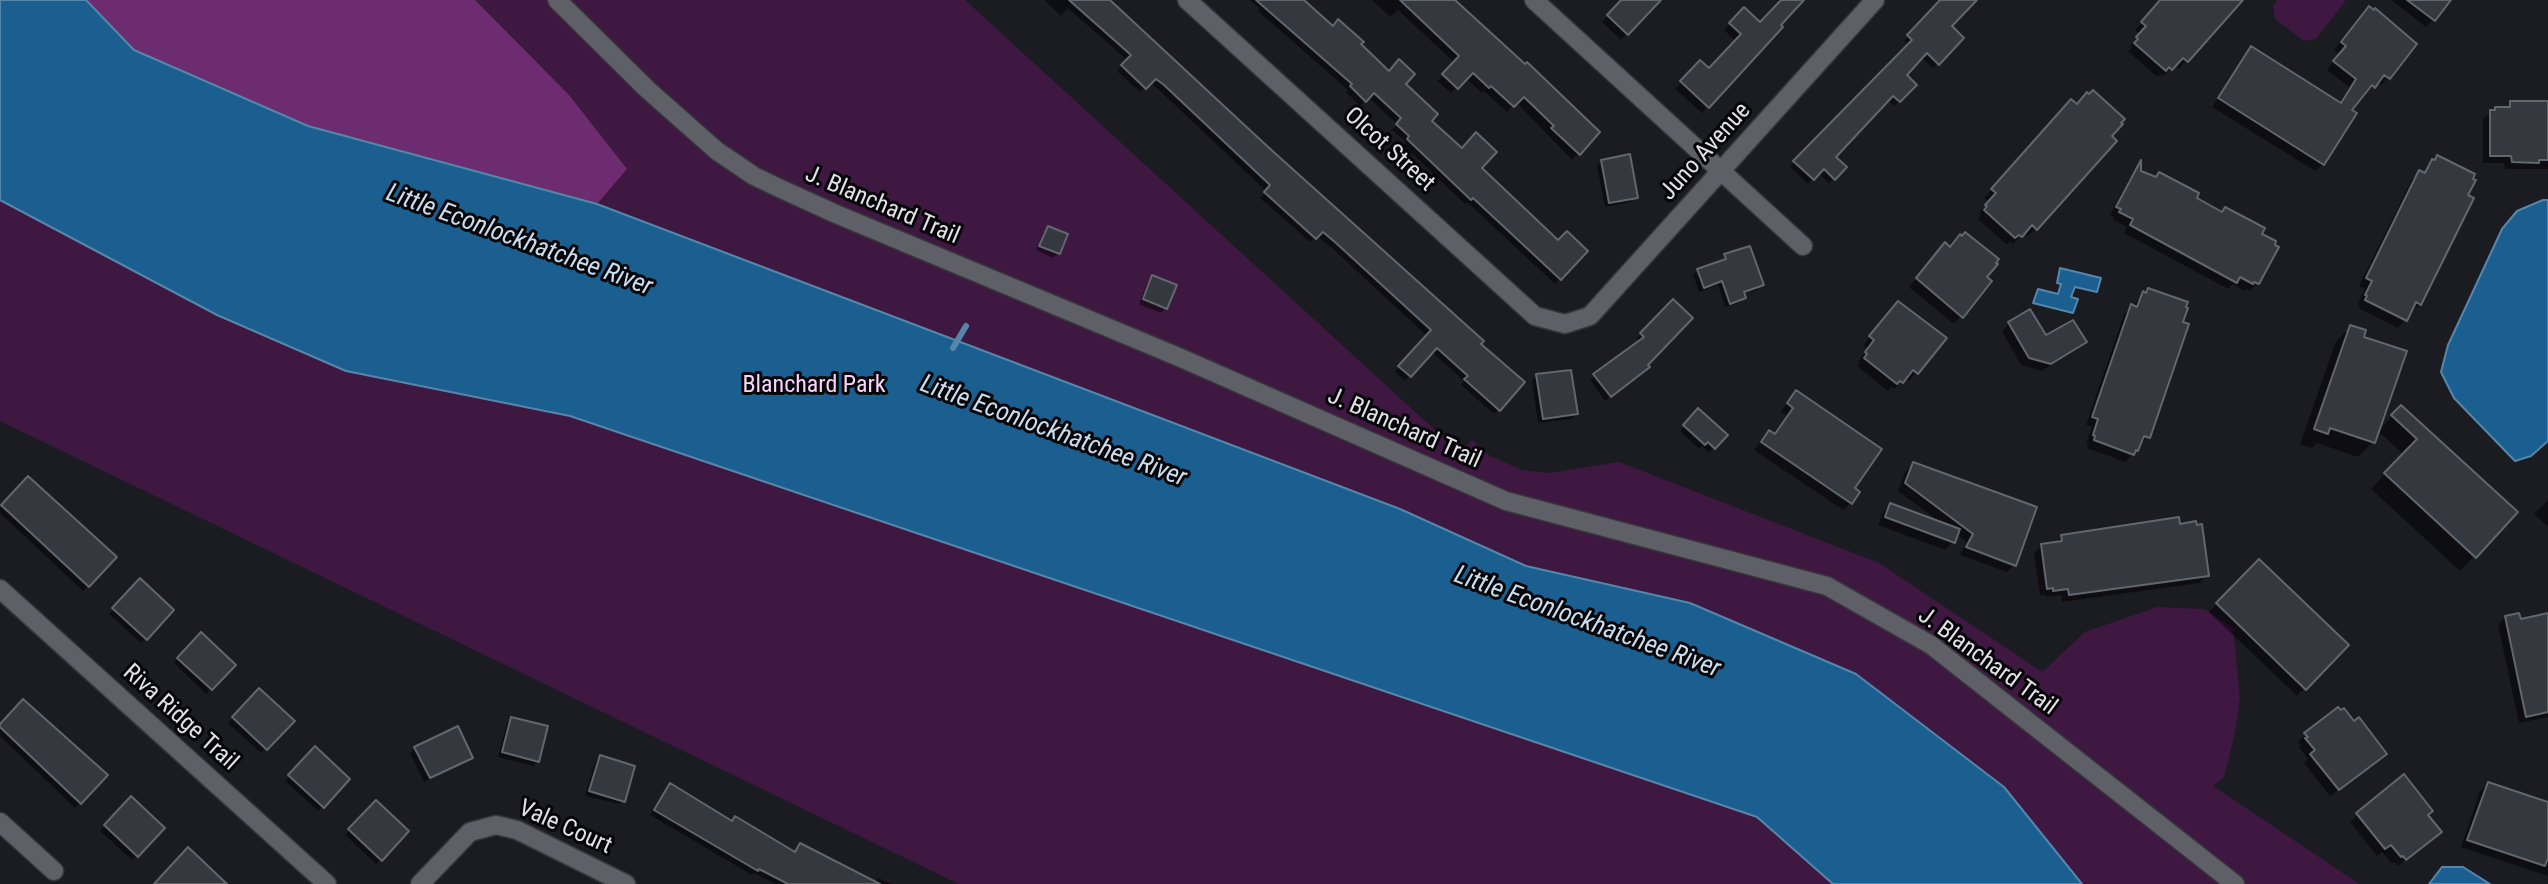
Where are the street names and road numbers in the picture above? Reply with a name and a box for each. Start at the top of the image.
street label: Juno Avenue [1655,97,1757,207]
street label: Olcot Street [1338,102,1440,198]
street label: J. Blanchard Trail [801,161,963,251]
street label: J. Blanchard Trail [1323,382,1485,476]
street label: J. Blanchard Trail [1912,602,2062,722]
street label: Riva Ridge Trail [116,659,244,777]
street label: Vale Court [514,795,616,861]

